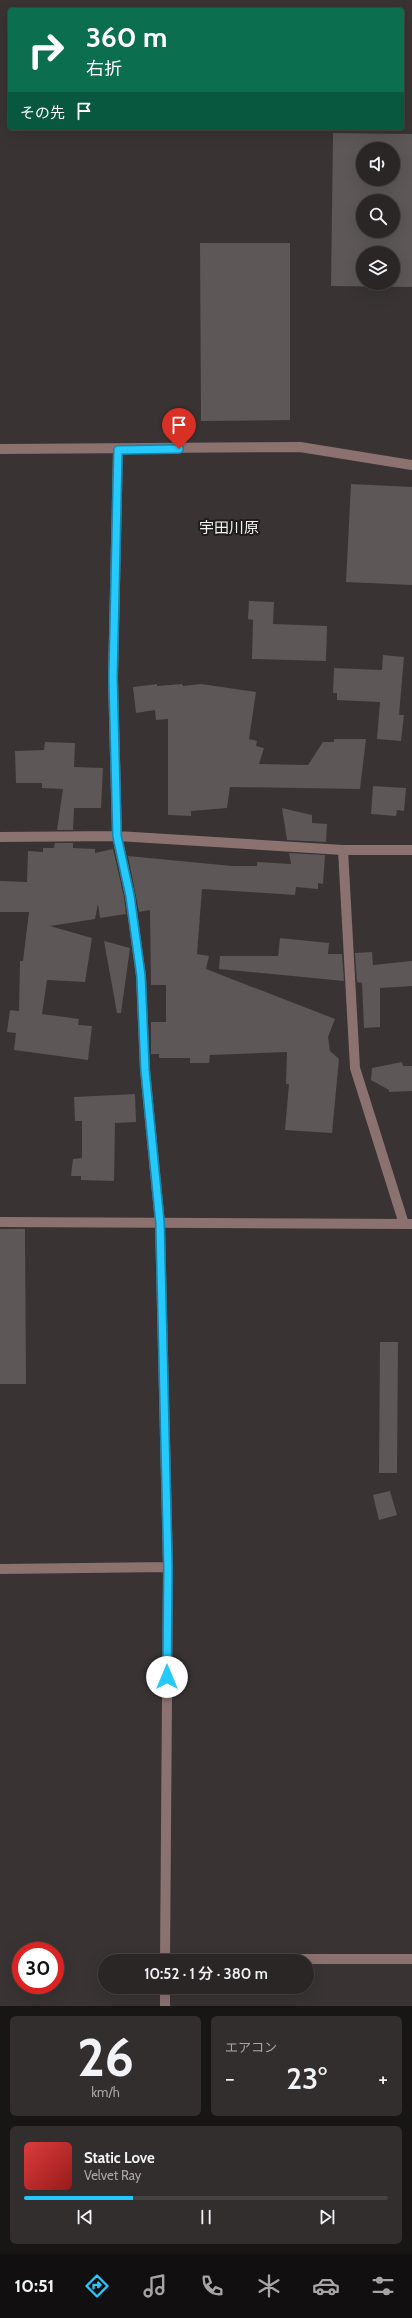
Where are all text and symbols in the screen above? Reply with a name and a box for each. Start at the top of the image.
text: 360 m [86,20,167,54]
icon: right [20,24,72,76]
text: 右折 [86,58,122,80]
icon: arrive [73,100,95,122]
text: その先 [20,104,65,122]
map controls [356,142,400,290]
button: sound [356,142,400,186]
button: search [356,194,400,238]
button: layers [356,246,400,290]
pin [162,408,196,449]
icon: arrive [168,414,190,436]
district label: 宇田川原 [199,519,259,537]
position arrow [146,1656,188,1698]
speed limit sign: 30 [12,1942,64,1994]
text: 10:52 · 1 分 · 380 m [144,1965,268,1983]
text: 26 [77,2026,134,2089]
text: エアコン [225,2039,277,2055]
text: 23° [286,2060,327,2097]
text: − [225,2065,235,2092]
text: + [378,2065,388,2092]
text: km/h [91,2084,120,2100]
text: Static Love [84,2149,155,2167]
text: Velvet Ray [84,2167,141,2183]
icon: previous [74,2206,96,2228]
icon: pause [195,2206,217,2228]
icon: next [316,2206,338,2228]
icon: directions [83,2272,111,2300]
icon: music [141,2272,169,2300]
icon: phone [198,2272,226,2300]
icon: climate [255,2272,283,2300]
icon: car [312,2272,340,2300]
icon: filters [369,2272,397,2300]
text: 10:51 [15,2275,54,2297]

